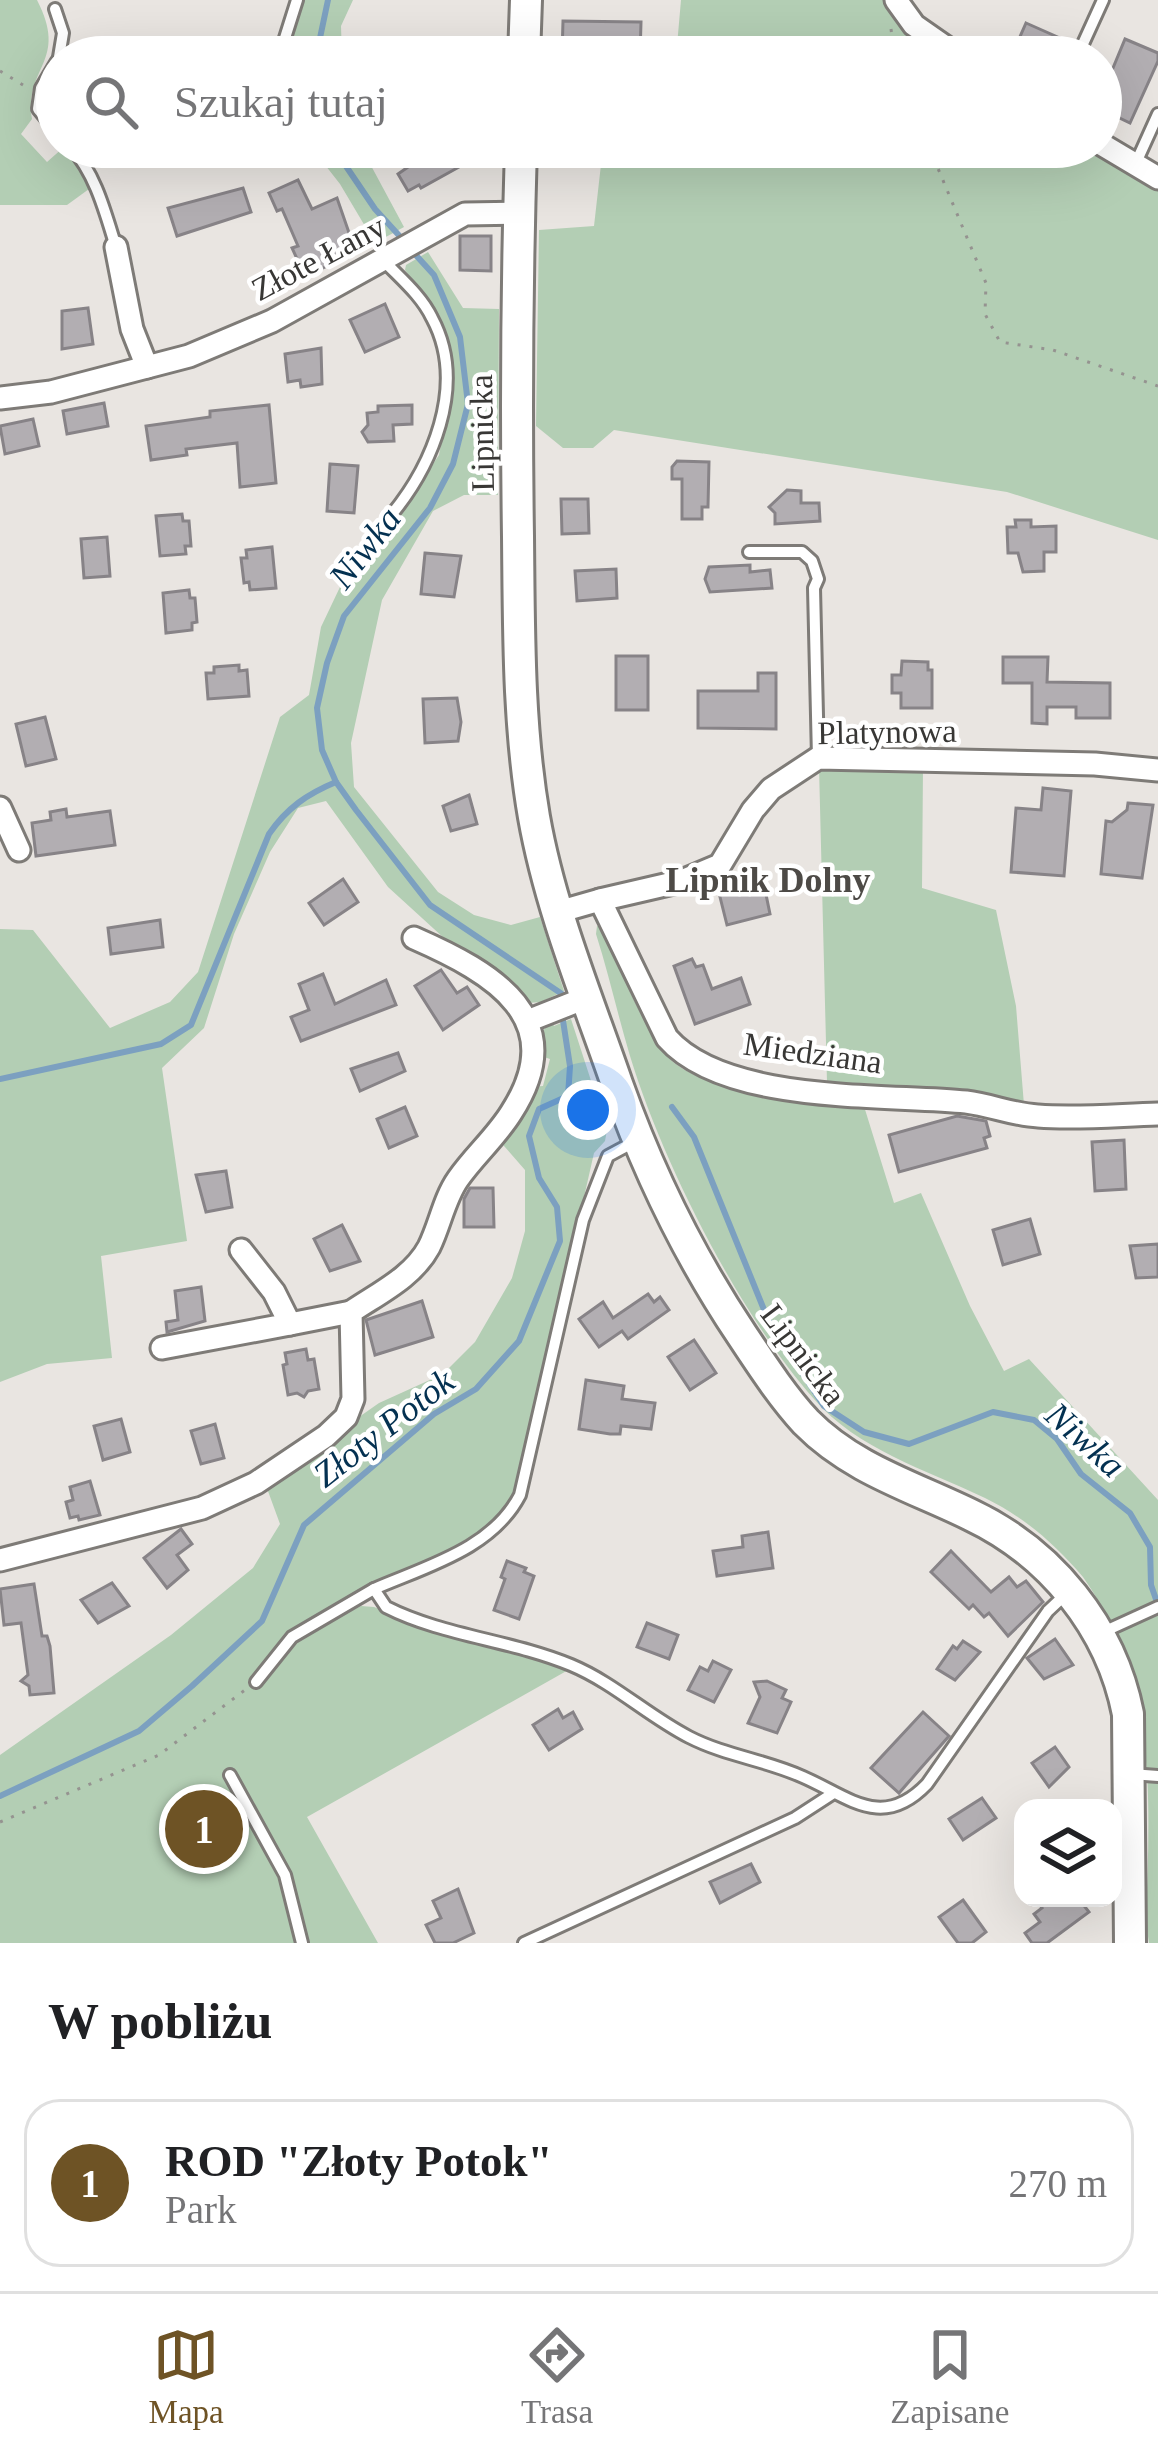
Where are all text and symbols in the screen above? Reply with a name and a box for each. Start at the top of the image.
search box [36,36,1122,168]
icon: search [78,69,144,135]
text: Szukaj tutaj [174,77,388,127]
street label: Złote Łany [246,208,392,308]
street label: Lipnicka [463,374,501,492]
water label: Niwka [320,499,409,597]
street label: Platynowa [817,713,957,751]
district label: Lipnik Dolny [665,860,871,900]
street label: Miedziana [741,1025,885,1081]
your location [558,1080,618,1140]
street label: Lipnicka [754,1297,853,1413]
water label: Złoty Potok [306,1360,463,1495]
water label: Niwka [1037,1393,1133,1485]
pin: 1 [165,1784,243,1874]
map controls [1014,1799,1122,1907]
button: layers [1014,1799,1122,1907]
text: W pobliżu [48,1993,272,2049]
text: ROD "Złoty Potok" [165,2136,552,2186]
text: 1 [80,2162,100,2205]
text: 270 m [1008,2162,1107,2205]
text: Park [165,2188,237,2231]
tab: Mapa [149,2322,224,2431]
tab: Trasa [521,2322,593,2431]
tab: Zapisane [890,2322,1009,2431]

